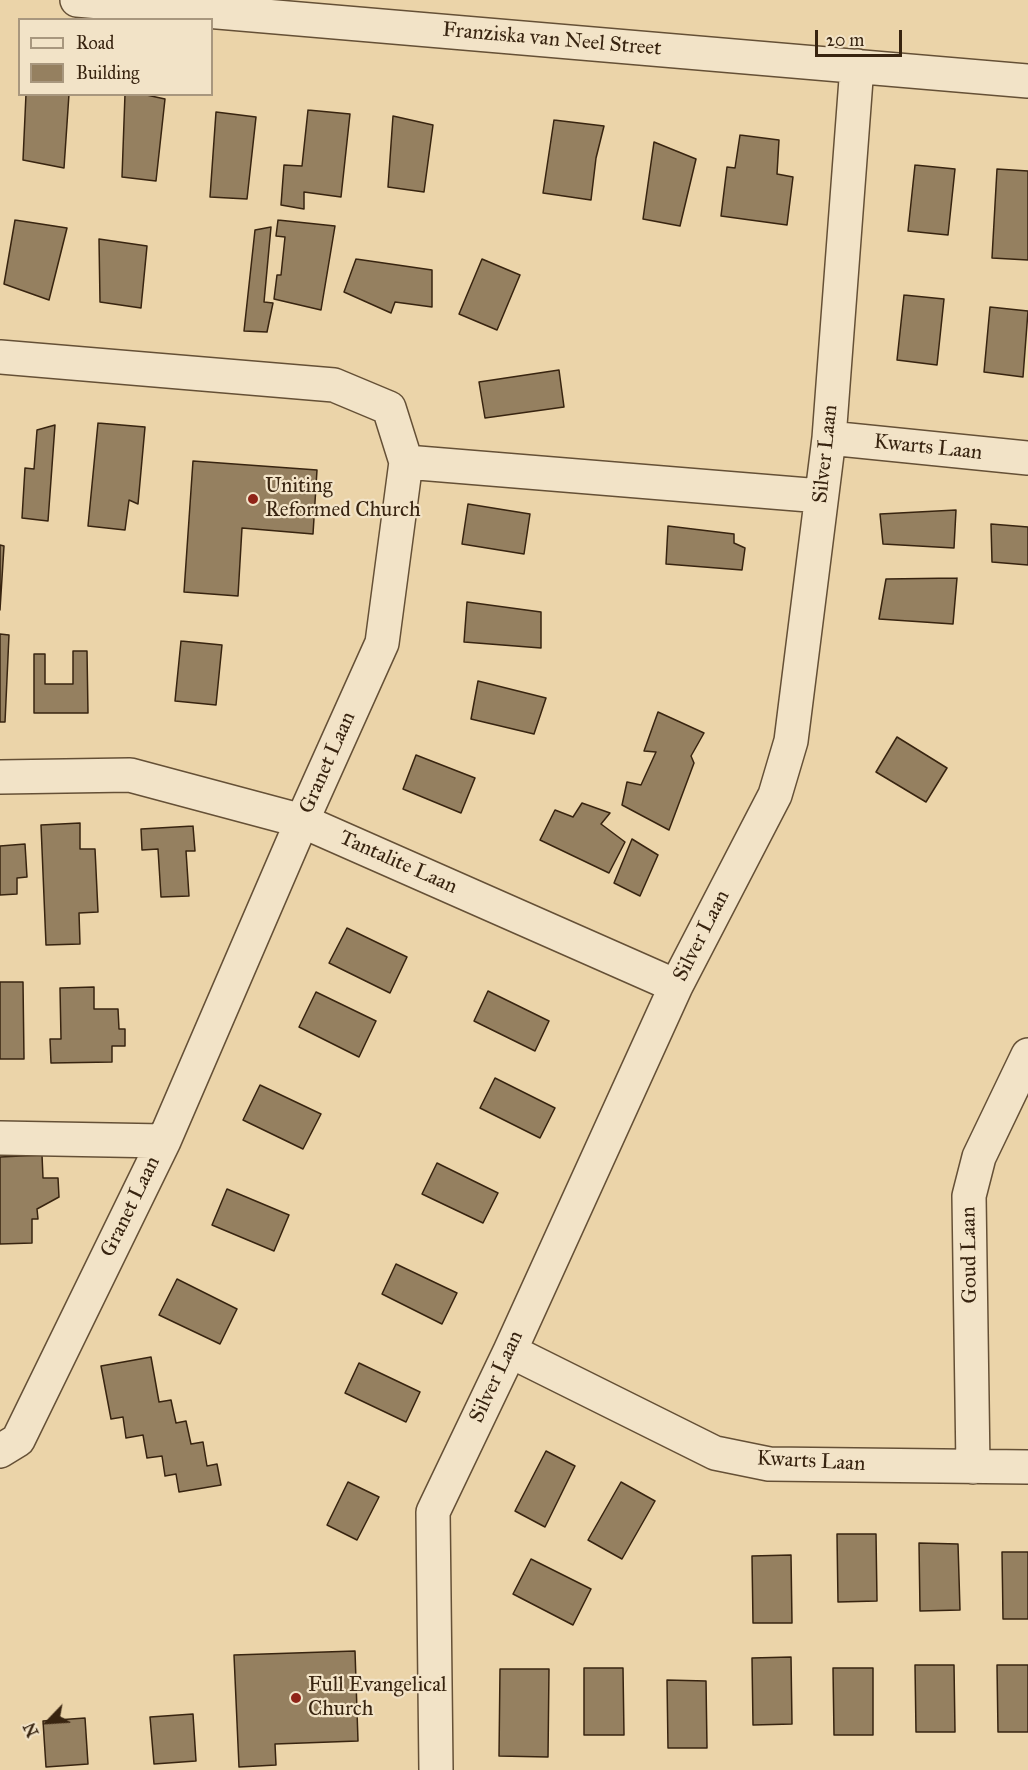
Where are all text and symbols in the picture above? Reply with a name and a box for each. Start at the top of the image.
legend [18,18,213,96]
street label: Franziska van Neel Street [441,18,663,62]
scale bar [818,18,905,56]
text: 20 m [826,29,864,51]
text: Road [76,32,114,54]
text: Building [76,62,139,84]
street label: Silver Laan [808,404,844,504]
street label: Kwarts Laan [873,430,983,466]
place label: Uniting Reformed Church [265,474,421,524]
marker: Uniting Reformed Church [246,492,260,506]
street label: Granet Laan [294,708,362,818]
street label: Tantalite Laan [335,826,461,900]
street label: Silver Laan [668,886,736,986]
street label: Granet Laan [96,1153,166,1261]
street label: Goud Laan [957,1206,983,1304]
street label: Silver Laan [465,1327,529,1427]
street label: Kwarts Laan [756,1447,866,1477]
place label: Full Evangelical Church [308,1673,447,1723]
marker: Full Evangelical Church [289,1691,303,1705]
north arrow [18,1692,78,1752]
text: N [20,1720,43,1740]

